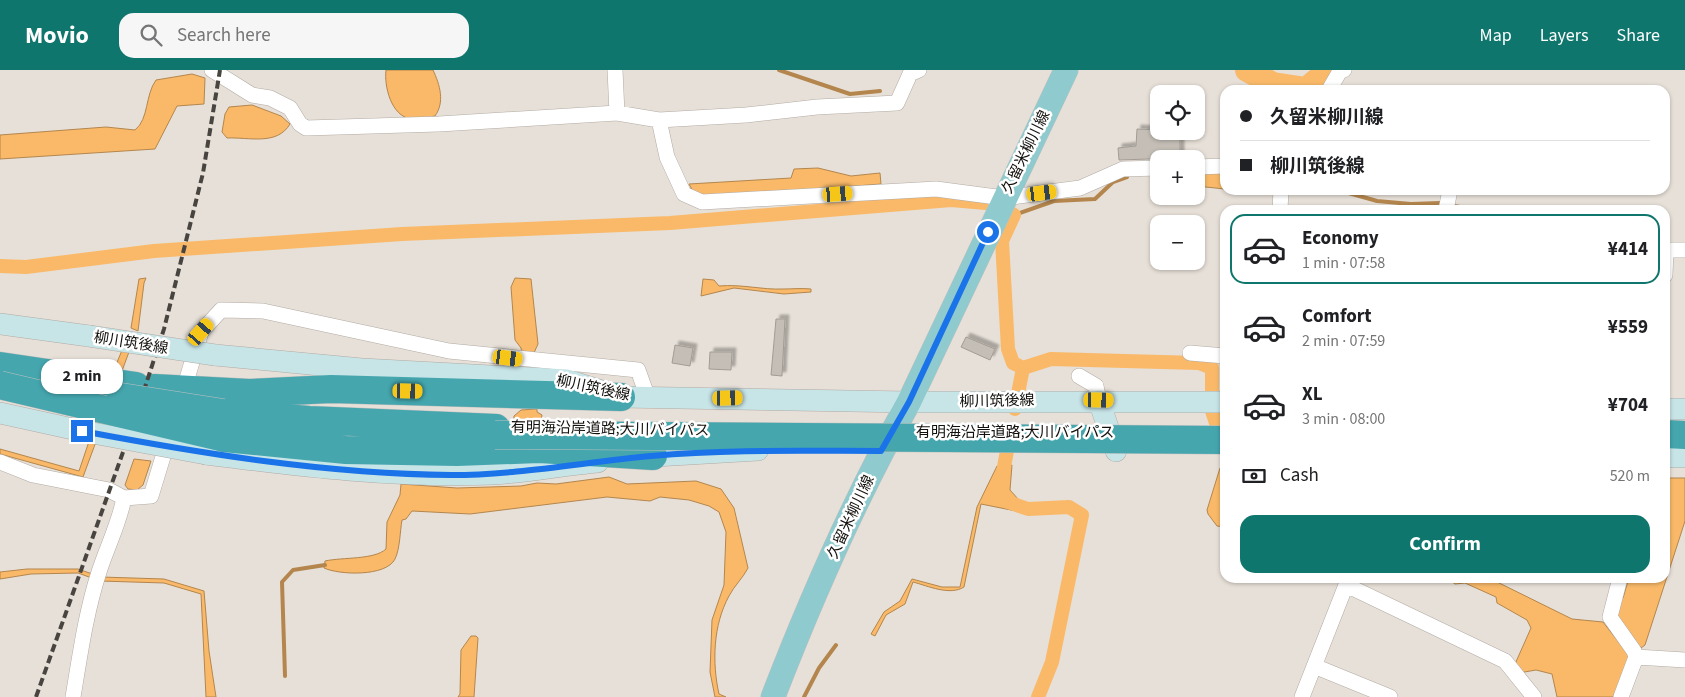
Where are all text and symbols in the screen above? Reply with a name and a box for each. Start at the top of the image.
search box [119,13,469,58]
text: Movio [25,18,89,53]
icon: search [137,21,165,49]
text: Search here [177,22,271,49]
text: Map [1480,23,1512,48]
text: Layers [1540,23,1589,48]
text: Share [1617,23,1660,48]
map controls [1150,85,1205,270]
button: locate [1150,85,1205,140]
text: 久留米柳川線 [1270,104,1384,131]
street label: 久留米柳川線 [997,107,1055,197]
button: + [1150,150,1205,205]
text: 柳川筑後線 [1270,153,1365,180]
car [1026,184,1057,202]
car [822,185,853,203]
button: − [1150,215,1205,270]
route start [977,221,999,243]
text: Economy [1302,225,1379,252]
icon: car [1242,227,1287,272]
text: ¥414 [1608,236,1648,263]
text: 1 min · 07:58 [1302,252,1385,274]
text: Comfort [1302,303,1372,330]
icon: car [1242,305,1287,350]
text: ¥559 [1608,314,1648,341]
car [185,316,216,348]
street label: 柳川筑後線 [92,327,170,359]
text: 2 min · 07:59 [1302,330,1385,352]
car [492,349,523,367]
callout: 2 min [41,358,123,394]
text: 2 min [63,365,101,387]
street label: 柳川筑後線 [554,370,632,406]
text: XL [1302,381,1323,408]
car [392,383,423,399]
icon: car [1242,383,1287,428]
car [712,390,743,406]
street label: 柳川筑後線 [959,390,1035,412]
car [1083,392,1114,408]
text: ¥704 [1608,392,1648,419]
text: 3 min · 08:00 [1302,408,1385,430]
street label: 有明海沿岸道路;大川バイパス [511,417,709,441]
route end [71,420,93,442]
street label: 有明海沿岸道路;大川バイパス [916,422,1114,443]
icon: cash [1240,462,1268,490]
text: Cash [1280,462,1319,489]
text: 520 m [1610,465,1650,487]
street label: 久留米柳川線 [822,472,880,562]
button: Confirm [1240,515,1650,573]

